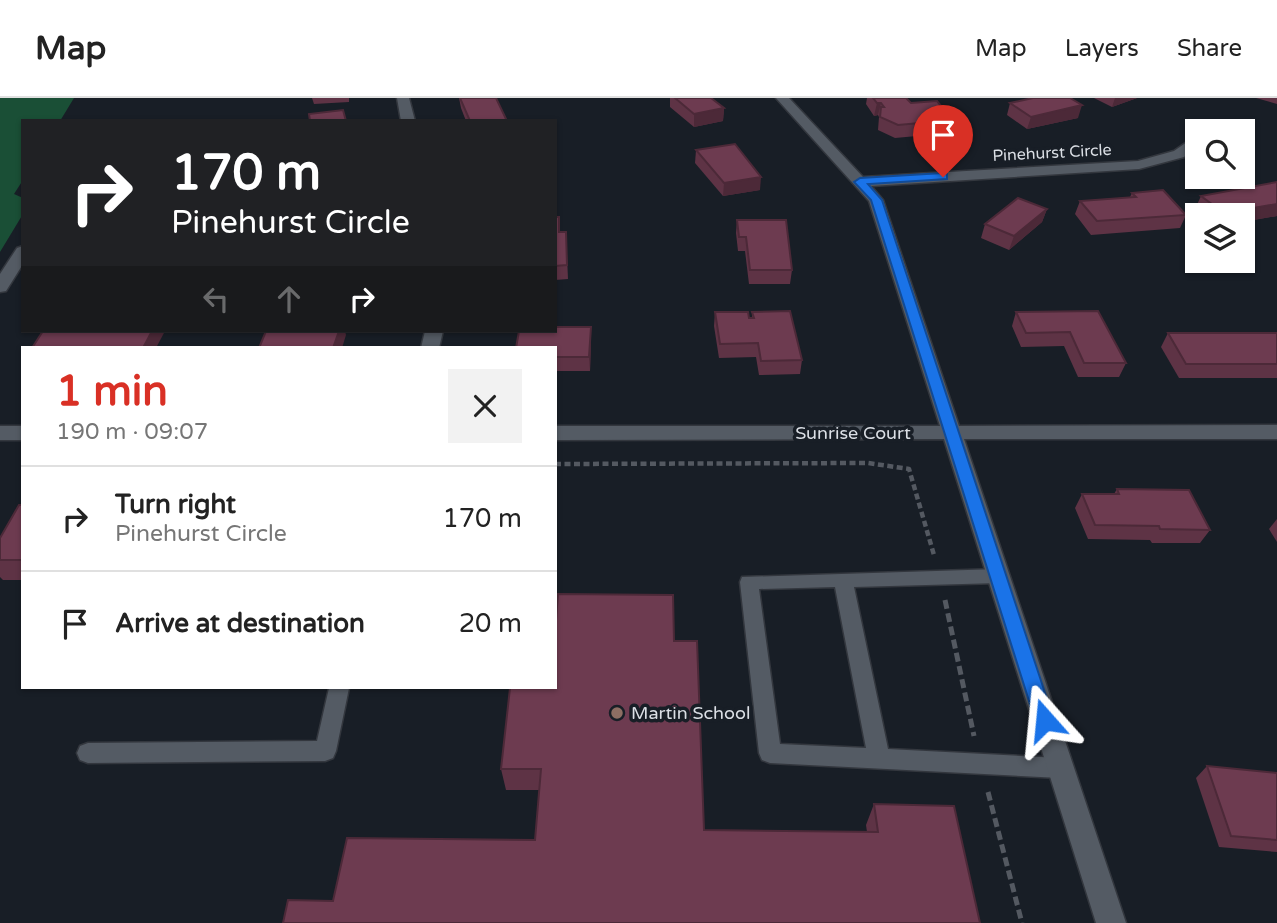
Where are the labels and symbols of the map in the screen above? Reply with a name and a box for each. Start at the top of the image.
pin [913,105,973,177]
street label: Pinehurst Circle [992,140,1112,166]
street label: Sunrise Court [795,422,911,444]
position arrow [1008,683,1082,757]
place label: Martin School [631,702,750,724]
marker: Martin School [609,705,625,721]

